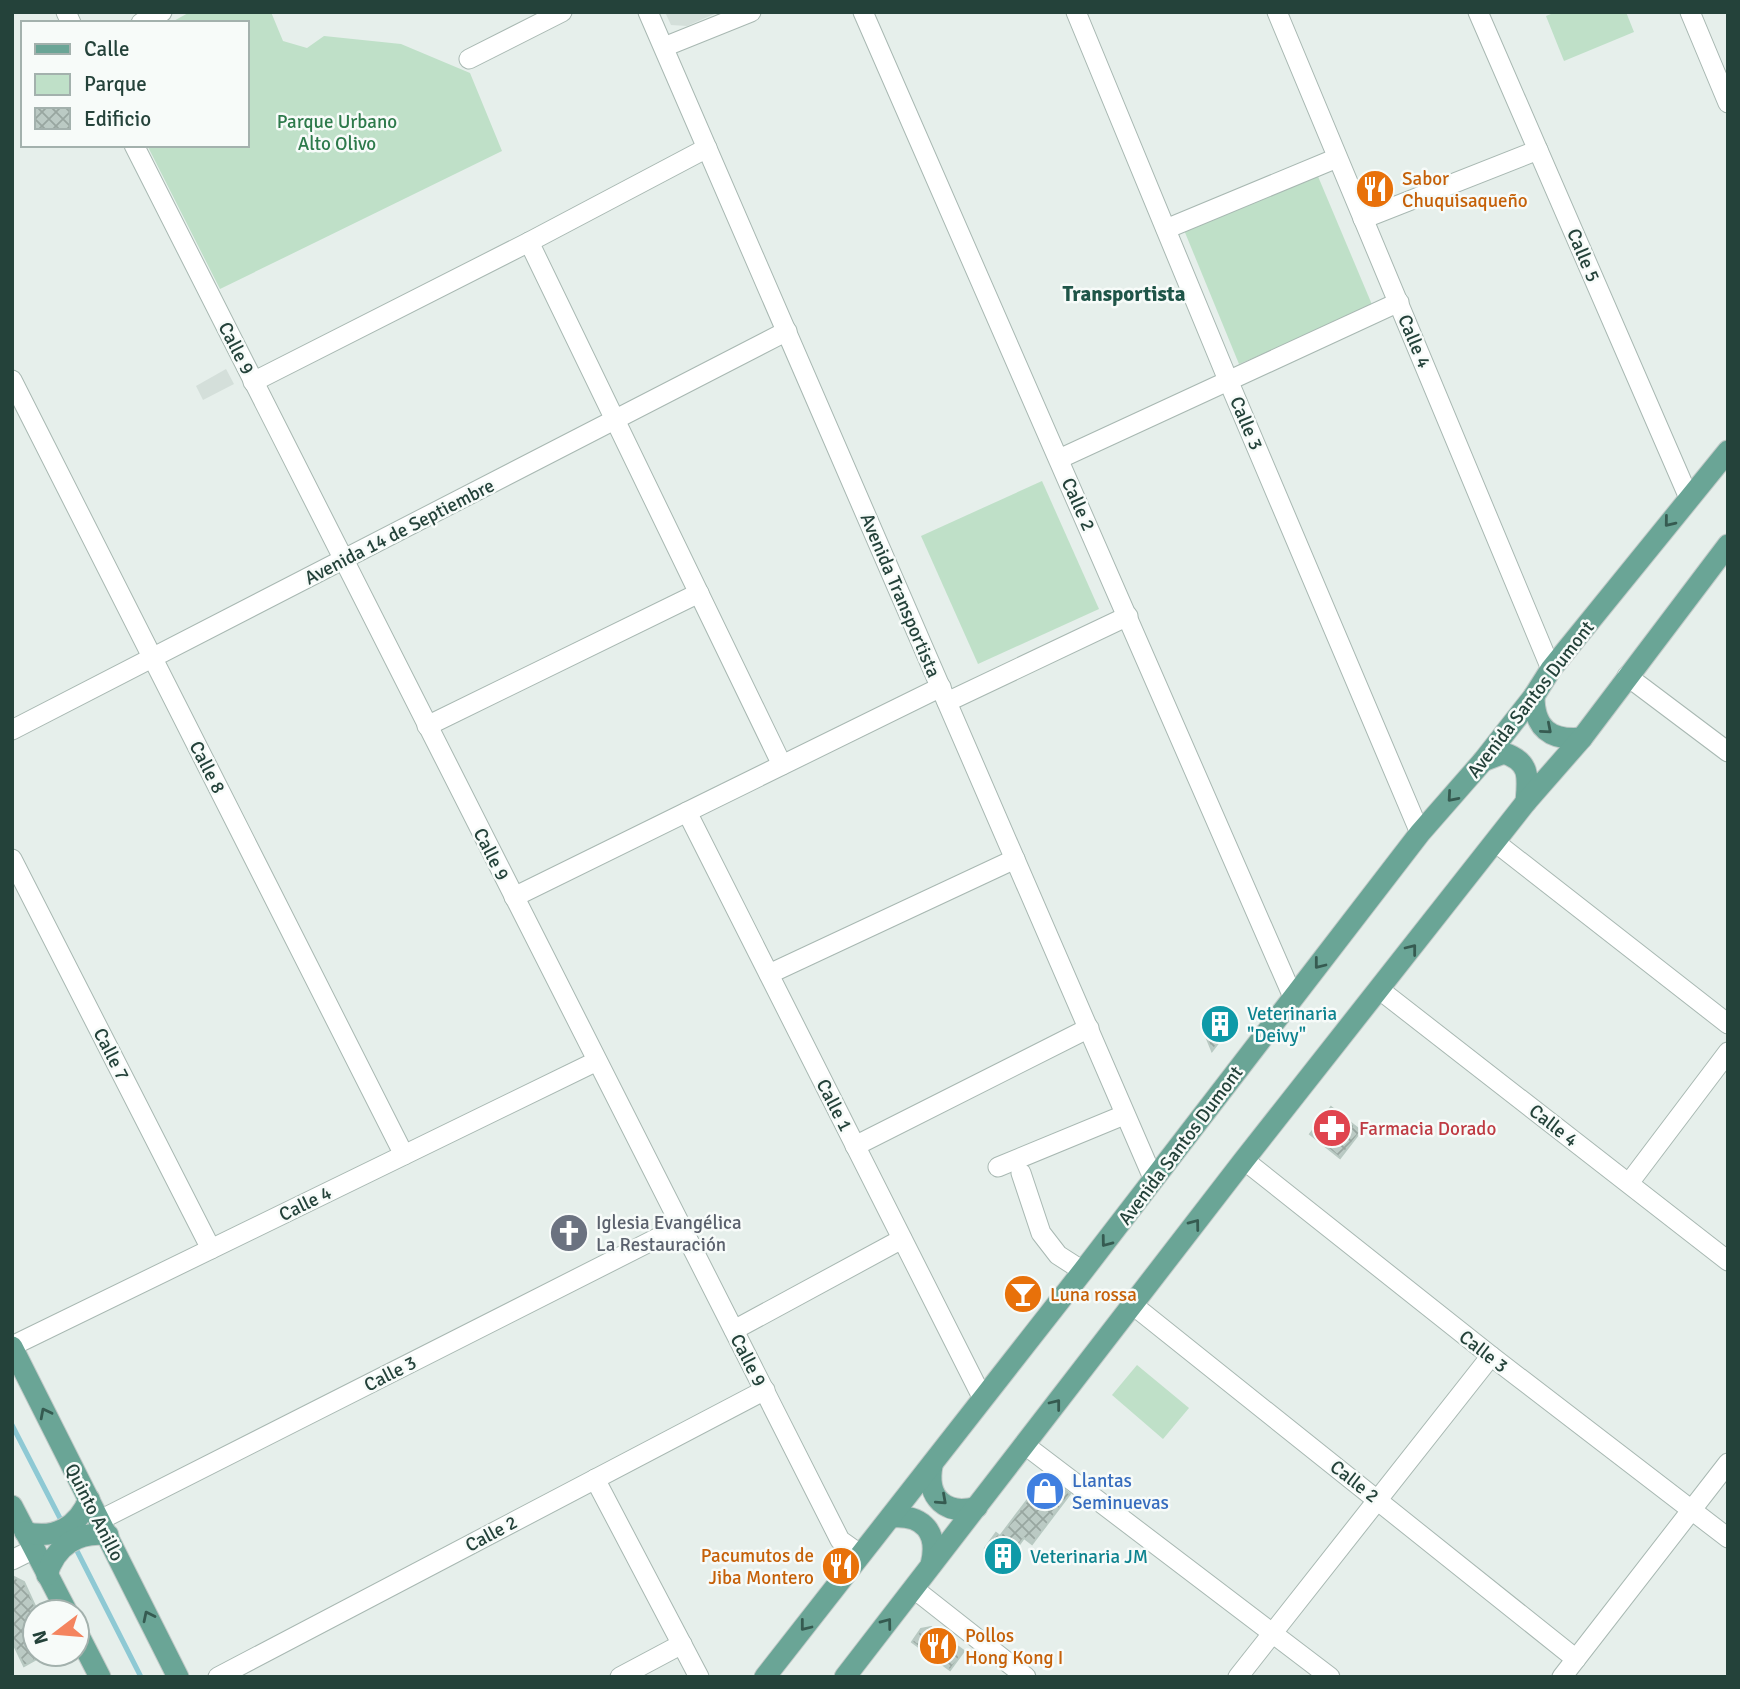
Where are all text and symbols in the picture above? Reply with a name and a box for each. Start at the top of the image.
legend [21,21,248,147]
text: Calle [84,36,130,62]
text: Parque [84,71,147,97]
text: Edificio [84,106,151,132]
park label: Parque Urbano Alto Olivo [277,110,397,156]
place label: Sabor Chuquisaqueño [1402,167,1528,213]
restaurant icon: Sabor Chuquisaqueño [1354,168,1396,210]
street label: Calle 5 [1561,225,1605,286]
district label: Transportista [1063,281,1186,307]
street label: Calle 4 [1392,311,1436,372]
street label: Calle 9 [213,318,259,379]
street label: Calle 3 [1224,393,1268,454]
street label: Avenida 14 de Septiembre [300,474,498,590]
street label: Calle 2 [1056,474,1100,535]
street label: Avenida Transportista [855,510,946,681]
one-way arrow [1665,514,1677,527]
street label: Avenida Santos Dumont [1462,616,1600,783]
one-way arrow [1539,721,1552,733]
street label: Calle 8 [184,737,230,798]
one-way arrow [1448,789,1460,802]
street label: Calle 9 [468,824,514,885]
one-way arrow [1403,944,1416,957]
one-way arrow [1314,957,1327,969]
place label: Veterinaria "Deivy" [1247,1002,1337,1048]
building icon: Veterinaria "Deivy" [1199,1003,1241,1045]
street label: Calle 7 [88,1024,134,1085]
street label: Avenida Santos Dumont [1113,1061,1249,1230]
street label: Calle 1 [811,1075,857,1136]
street label: Calle 4 [1524,1099,1583,1152]
pharmacy icon: Farmacia Dorado [1311,1107,1353,1149]
place label: Farmacia Dorado [1359,1117,1496,1141]
street label: Calle 4 [275,1181,336,1227]
place label: Iglesia Evangélica La Restauración [596,1211,742,1257]
church icon: Iglesia Evangélica La Restauración [548,1212,590,1254]
one-way arrow [1187,1219,1199,1232]
one-way arrow [1101,1234,1114,1247]
bar icon: Luna rossa [1002,1273,1044,1315]
place label: Luna rossa [1050,1283,1137,1307]
street label: Calle 3 [1454,1325,1513,1378]
street label: Calle 9 [725,1330,771,1391]
street label: Calle 3 [360,1351,421,1397]
one-way arrow [1048,1400,1061,1412]
one-way arrow [40,1407,54,1420]
street label: Calle 2 [1325,1455,1384,1508]
street label: Quinto Anillo [59,1460,129,1565]
place label: Llantas Seminuevas [1072,1469,1169,1515]
shop icon: Llantas Seminuevas [1024,1470,1066,1512]
one-way arrow [934,1492,947,1505]
street label: Calle 2 [461,1510,522,1558]
building icon: Veterinaria JM [982,1535,1024,1577]
place label: Pacumutos de Jiba Montero [701,1544,814,1590]
restaurant icon: Pacumutos de Jiba Montero [820,1545,862,1587]
place label: Veterinaria JM [1030,1545,1148,1569]
north arrow [21,1598,91,1668]
one-way arrow [142,1611,156,1623]
one-way arrow [878,1618,891,1630]
one-way arrow [800,1619,813,1631]
place label: Pollos Hong Kong I [965,1624,1063,1670]
restaurant icon: Pollos Hong Kong I [917,1625,959,1667]
text: N [27,1628,54,1647]

